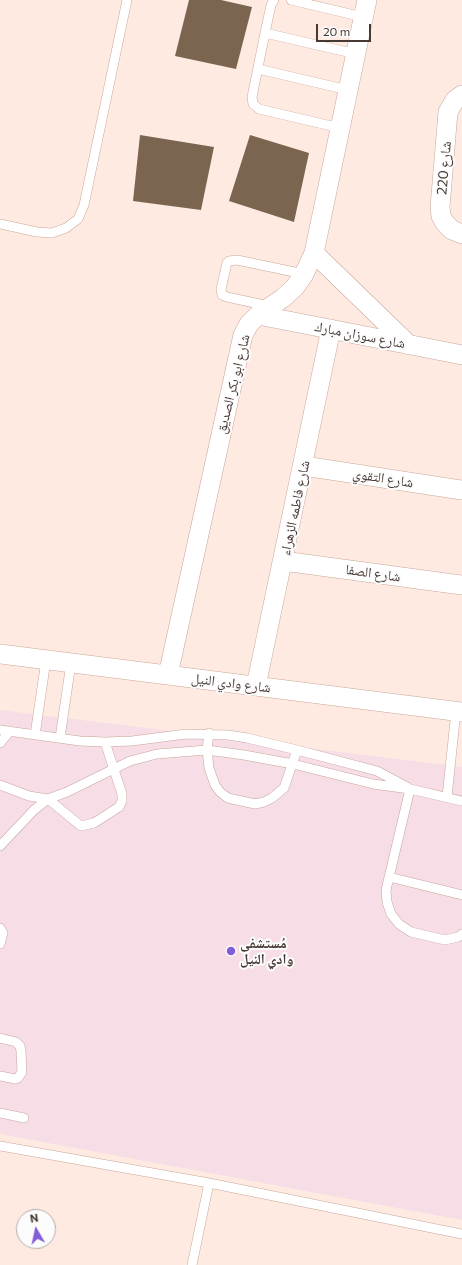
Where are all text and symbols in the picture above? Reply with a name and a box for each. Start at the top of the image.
scale bar [318,16,373,42]
text: 20 m [323,24,350,38]
street label: شارع 220 [433,140,455,196]
street label: شارع سوزان مبارك [313,318,407,352]
street label: شارع ابو بكر الصديق [213,333,253,435]
street label: شارع فاطمه الزهراء [277,459,313,557]
street label: شارع التقوي [351,465,415,491]
street label: شارع الصفا [344,561,402,585]
street label: شارع وادي النيل [190,670,272,696]
place label: مُستشفى وادي النيل [240,935,293,968]
marker: مُستشفى وادي النيل [225,945,237,957]
north arrow [16,1209,56,1249]
text: N [29,1211,39,1225]

